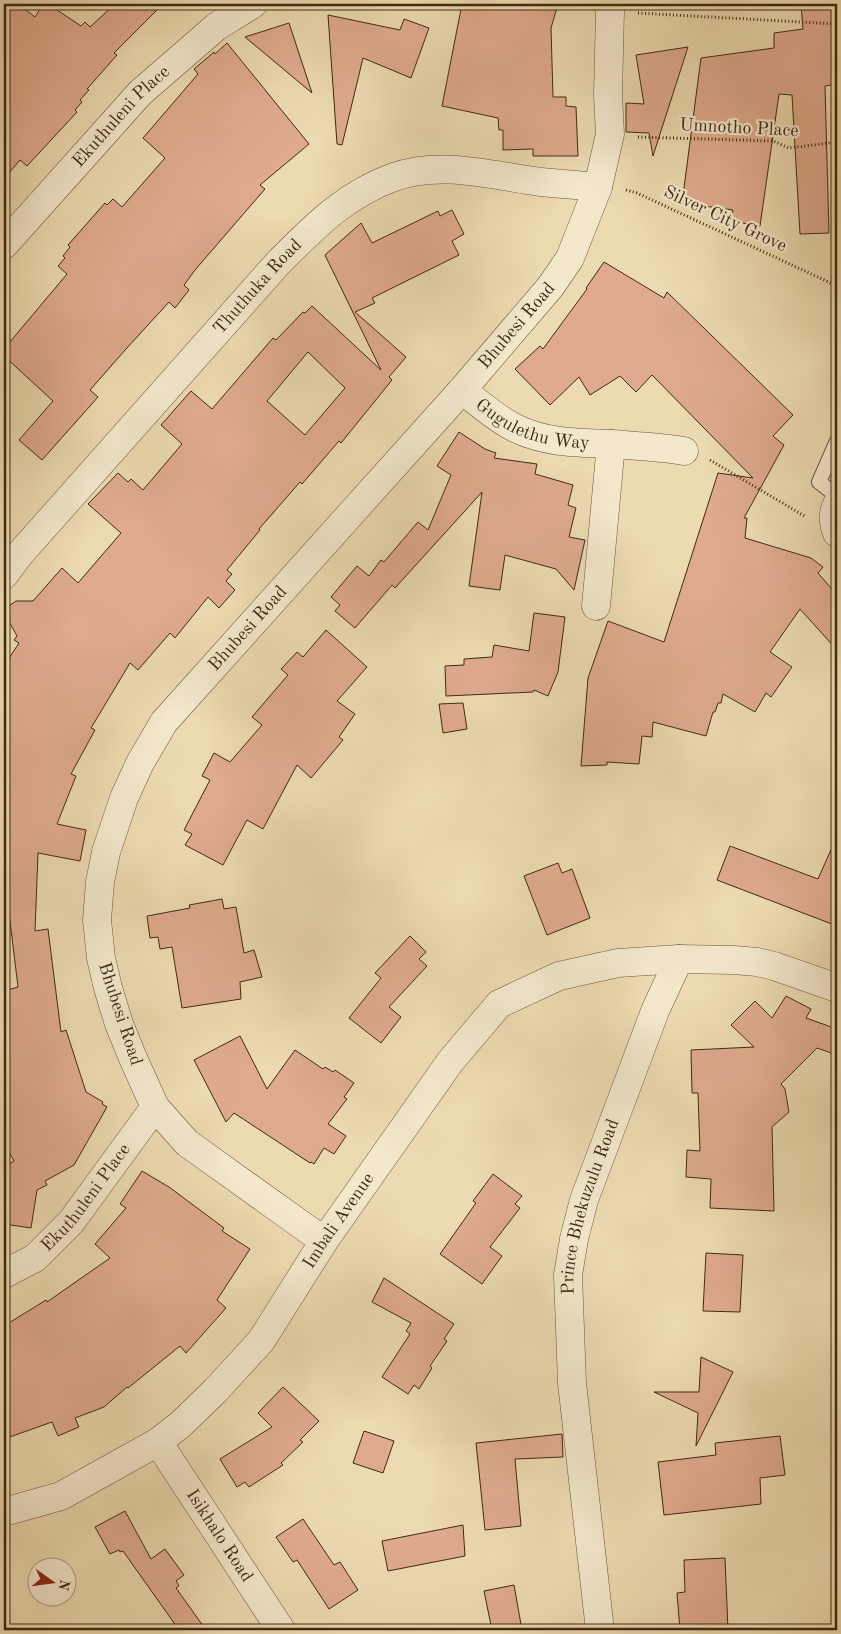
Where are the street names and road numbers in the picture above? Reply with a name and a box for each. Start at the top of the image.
street label: Ekuthuleni Place [69,63,173,171]
street label: Umnotho Place [679,116,799,140]
street label: Silver City Grove [661,183,789,255]
street label: Thuthuka Road [210,236,305,338]
street label: Bhubesi Road [475,279,559,372]
street label: Gugulethu Way [472,395,590,452]
street label: Bhubesi Road [205,583,290,674]
street label: Bhubesi Road [95,960,145,1068]
street label: Prince Bhekuzulu Road [559,1117,623,1295]
street label: Ekuthuleni Place [38,1141,134,1255]
street label: Imbali Avenue [300,1170,378,1272]
street label: Isikhalo Road [183,1486,256,1585]

